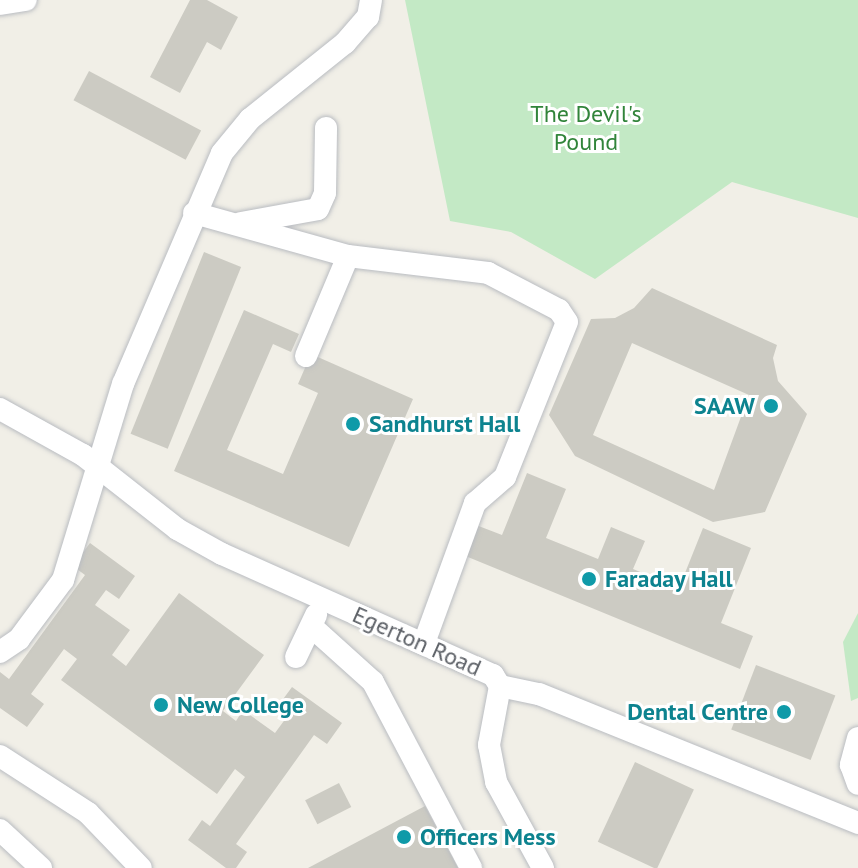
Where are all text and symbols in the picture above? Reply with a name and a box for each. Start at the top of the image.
park label: The Devil's Pound [530,100,642,156]
place label: SAAW [694,392,755,420]
marker: SAAW [762,397,780,415]
place label: Sandhurst Hall [369,410,520,438]
marker: Sandhurst Hall [344,415,362,433]
place label: Faraday Hall [605,565,733,593]
marker: Faraday Hall [580,570,598,588]
street label: Egerton Road [348,600,486,682]
place label: New College [177,691,305,719]
marker: New College [152,696,170,714]
place label: Dental Centre [627,698,768,726]
marker: Dental Centre [775,703,793,721]
place label: Officers Mess [420,823,556,851]
marker: Officers Mess [395,828,413,846]

